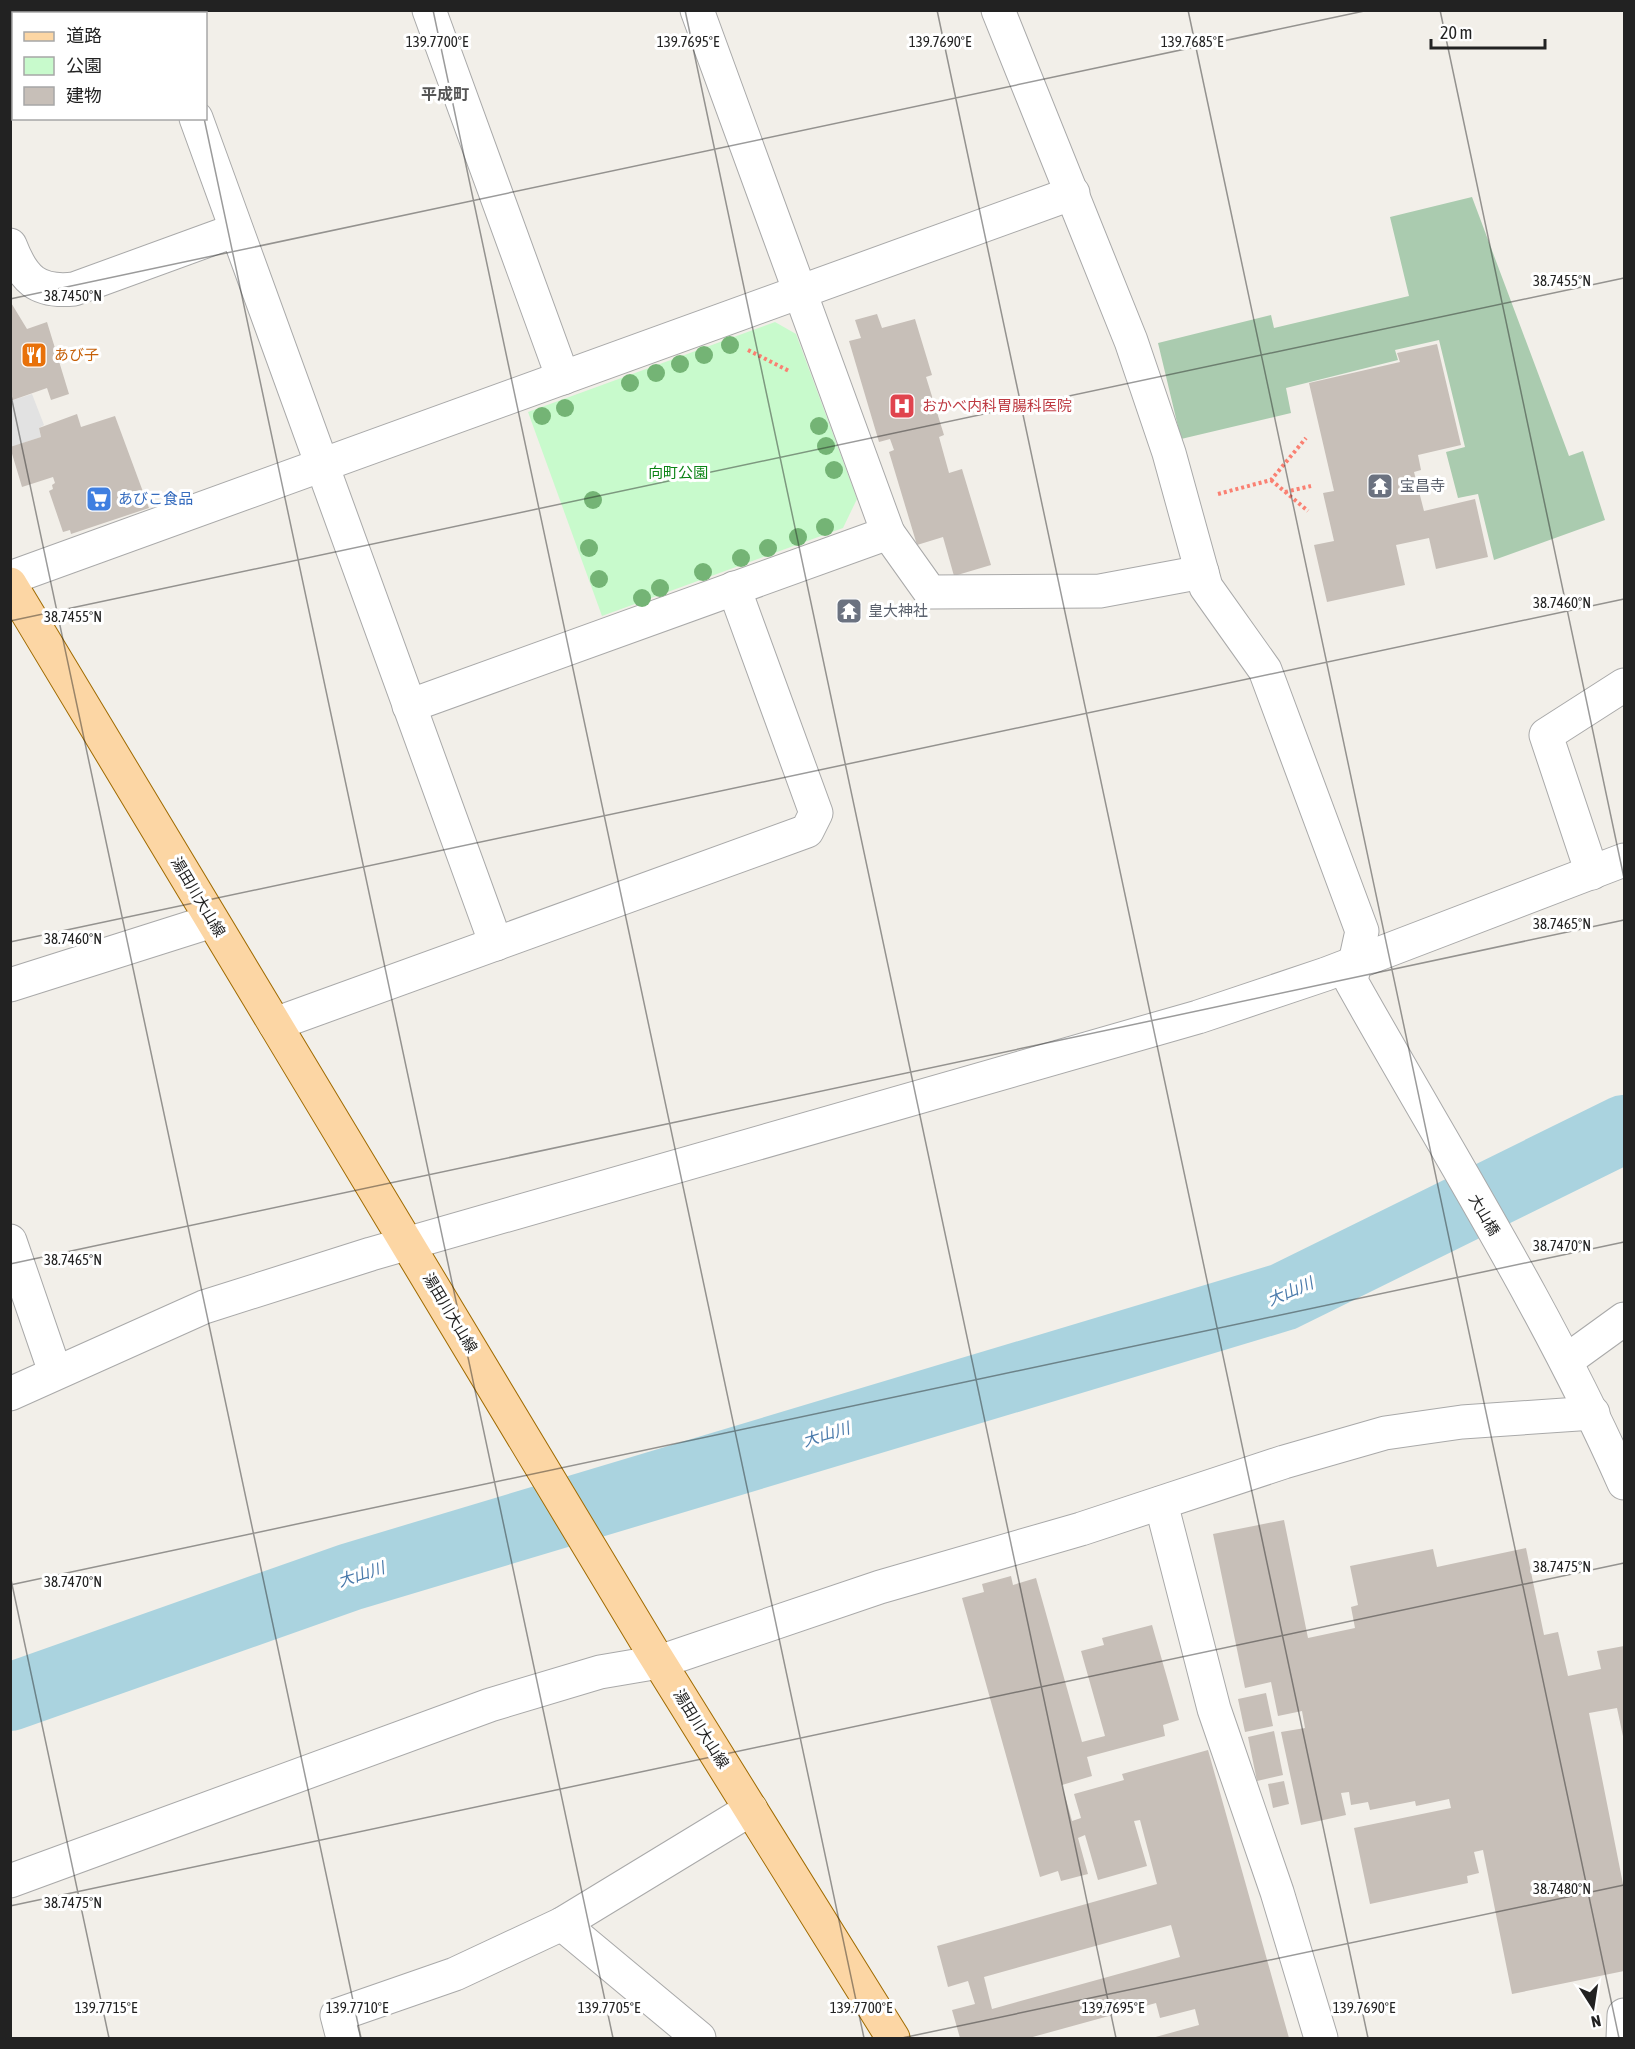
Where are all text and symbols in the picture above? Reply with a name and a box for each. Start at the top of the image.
legend [12,12,207,120]
scale bar [1431,12,1545,50]
text: 20 m [1440,22,1472,43]
text: 道路 [66,25,102,46]
text: 139.7700°E [406,33,469,50]
text: 139.7695°E [657,33,720,50]
text: 139.7690°E [909,33,972,50]
text: 139.7685°E [1161,33,1224,50]
text: 公園 [66,55,102,76]
text: 建物 [66,85,102,106]
district label: 平成町 [421,85,469,103]
text: 38.7455°N [1533,272,1591,289]
text: 38.7450°N [44,287,102,304]
restaurant icon: あび子 [19,340,49,370]
place label: あび子 [54,346,99,363]
hospital icon: おかべ内科胃腸科医院 [887,391,917,421]
place label: おかべ内科胃腸科医院 [922,397,1072,414]
park label: 向町公園 [648,464,708,481]
temple icon: 宝昌寺 [1365,471,1395,501]
place label: 宝昌寺 [1400,477,1445,494]
supermarket icon: あびこ食品 [84,484,114,514]
place label: あびこ食品 [118,490,193,507]
text: 38.7460°N [1533,594,1591,611]
temple icon: 皇大神社 [834,596,864,626]
place label: 皇大神社 [868,602,928,619]
text: 38.7455°N [44,608,102,625]
street label: 湯田川大山線 [168,854,229,940]
text: 38.7465°N [1533,915,1591,932]
text: 38.7460°N [44,930,102,947]
street label: 大山橋 [1466,1191,1503,1238]
text: 38.7470°N [1533,1237,1591,1254]
text: 38.7465°N [44,1251,102,1268]
street label: 湯田川大山線 [420,1270,481,1356]
water label: 大山川 [1264,1273,1317,1309]
water label: 大山川 [800,1418,853,1450]
water label: 大山川 [335,1557,389,1590]
text: 38.7475°N [1533,1558,1591,1575]
text: 38.7470°N [44,1573,102,1590]
street label: 湯田川大山線 [670,1686,732,1771]
text: 38.7480°N [1533,1880,1591,1897]
text: 38.7475°N [44,1894,102,1911]
north arrow [1563,1977,1623,2037]
text: 139.7715°E [75,1999,138,2016]
text: 139.7710°E [326,1999,389,2016]
text: 139.7705°E [578,1999,641,2016]
text: 139.7700°E [830,1999,893,2016]
text: 139.7695°E [1082,1999,1145,2016]
text: 139.7690°E [1333,1999,1396,2016]
text: N [1590,2012,1603,2031]

